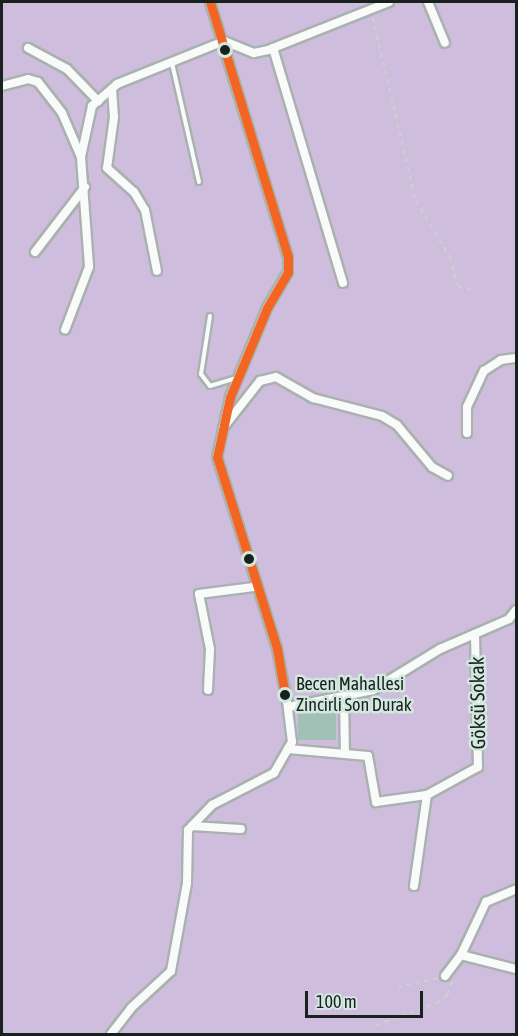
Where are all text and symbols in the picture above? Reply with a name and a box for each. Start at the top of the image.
unlabelled marker [219,44,231,56]
unlabelled marker [243,553,255,565]
street label: Göksü Sokak [464,656,490,750]
place label: Becen Mahallesi Zincirli Son Durak [296,674,412,716]
marker: Becen Mahallesi Zincirli Son Durak [279,689,291,701]
scale bar [308,979,426,1017]
text: 100 m [316,991,357,1012]

